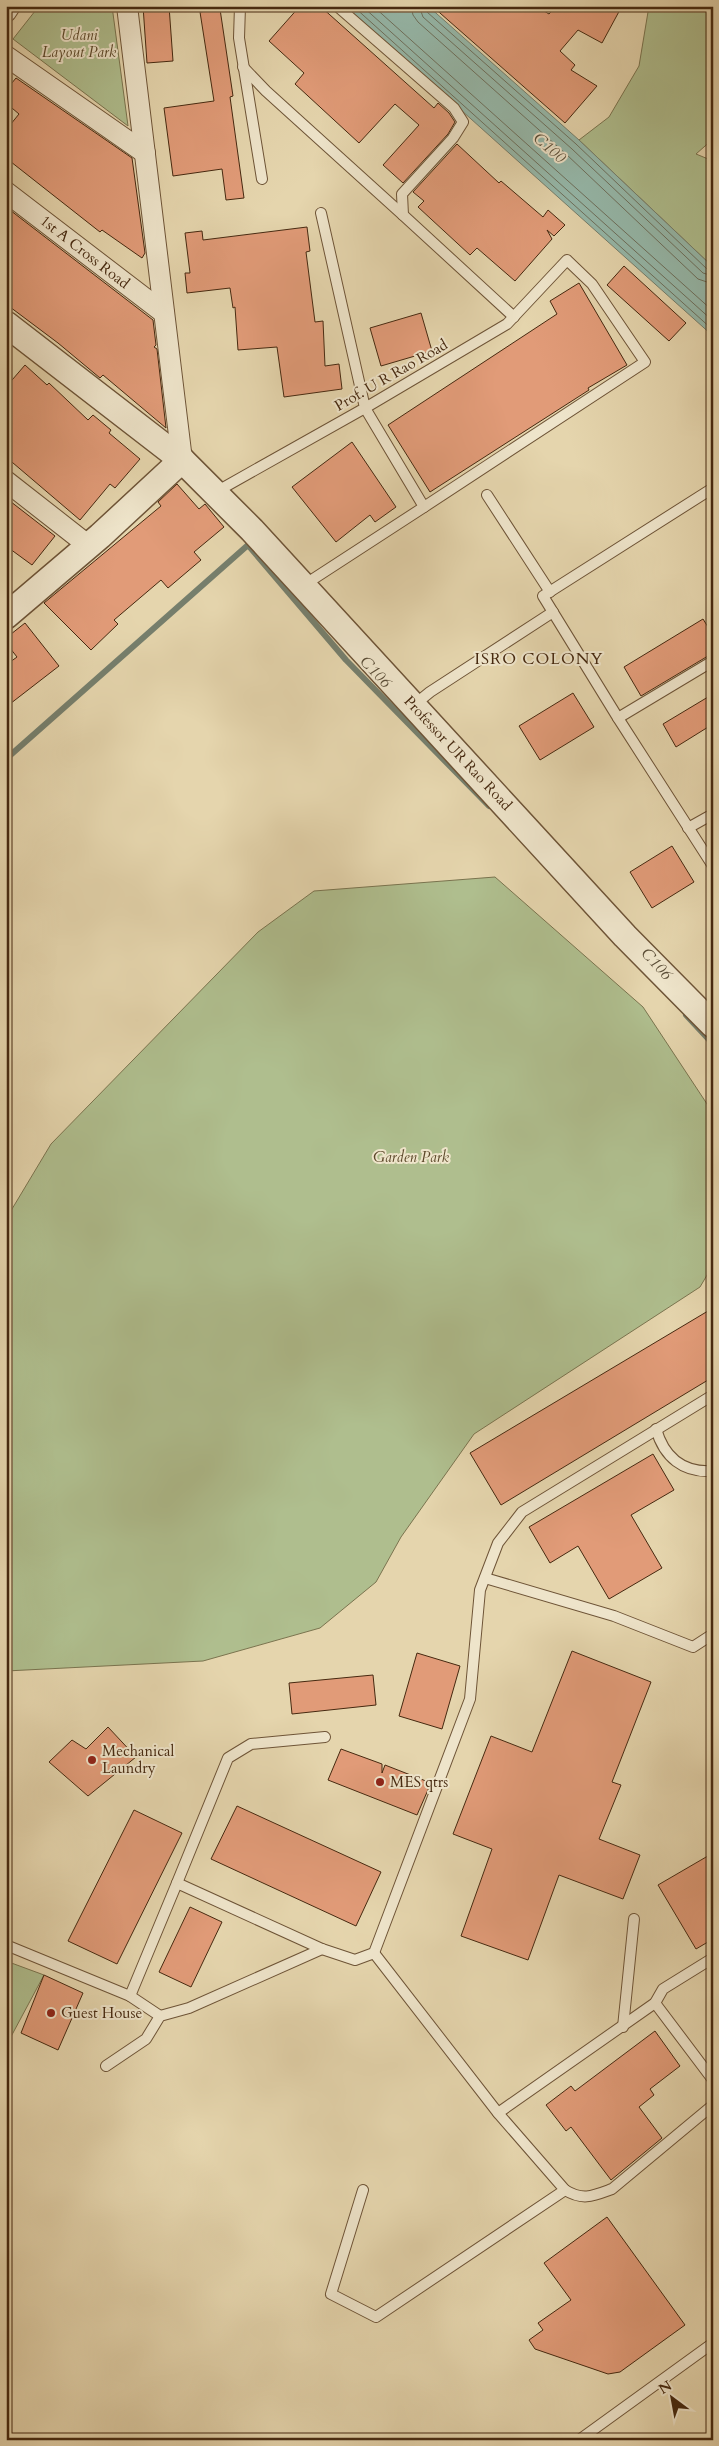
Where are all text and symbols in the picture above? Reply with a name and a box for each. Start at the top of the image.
park label: Udani Layout Park [42,25,117,62]
water label: C100 [528,127,571,169]
street label: 1st A Cross Road [36,211,134,293]
street label: Prof. U R Rao Road [331,334,451,416]
district label: ISRO COLONY [475,648,603,670]
water label: C106 [355,651,397,694]
street label: Professor UR Rao Road [399,691,517,815]
water label: C106 [636,943,678,986]
park label: Garden Park [373,1147,450,1167]
place label: Mechanical Laundry [102,1741,175,1778]
marker: Mechanical Laundry [86,1754,98,1766]
place label: MES qtrs [390,1772,448,1792]
marker: MES qtrs [374,1776,386,1788]
place label: Guest House [61,2003,143,2023]
marker: Guest House [45,2007,57,2019]
north arrow [646,2374,696,2424]
text: N [655,2376,676,2399]

